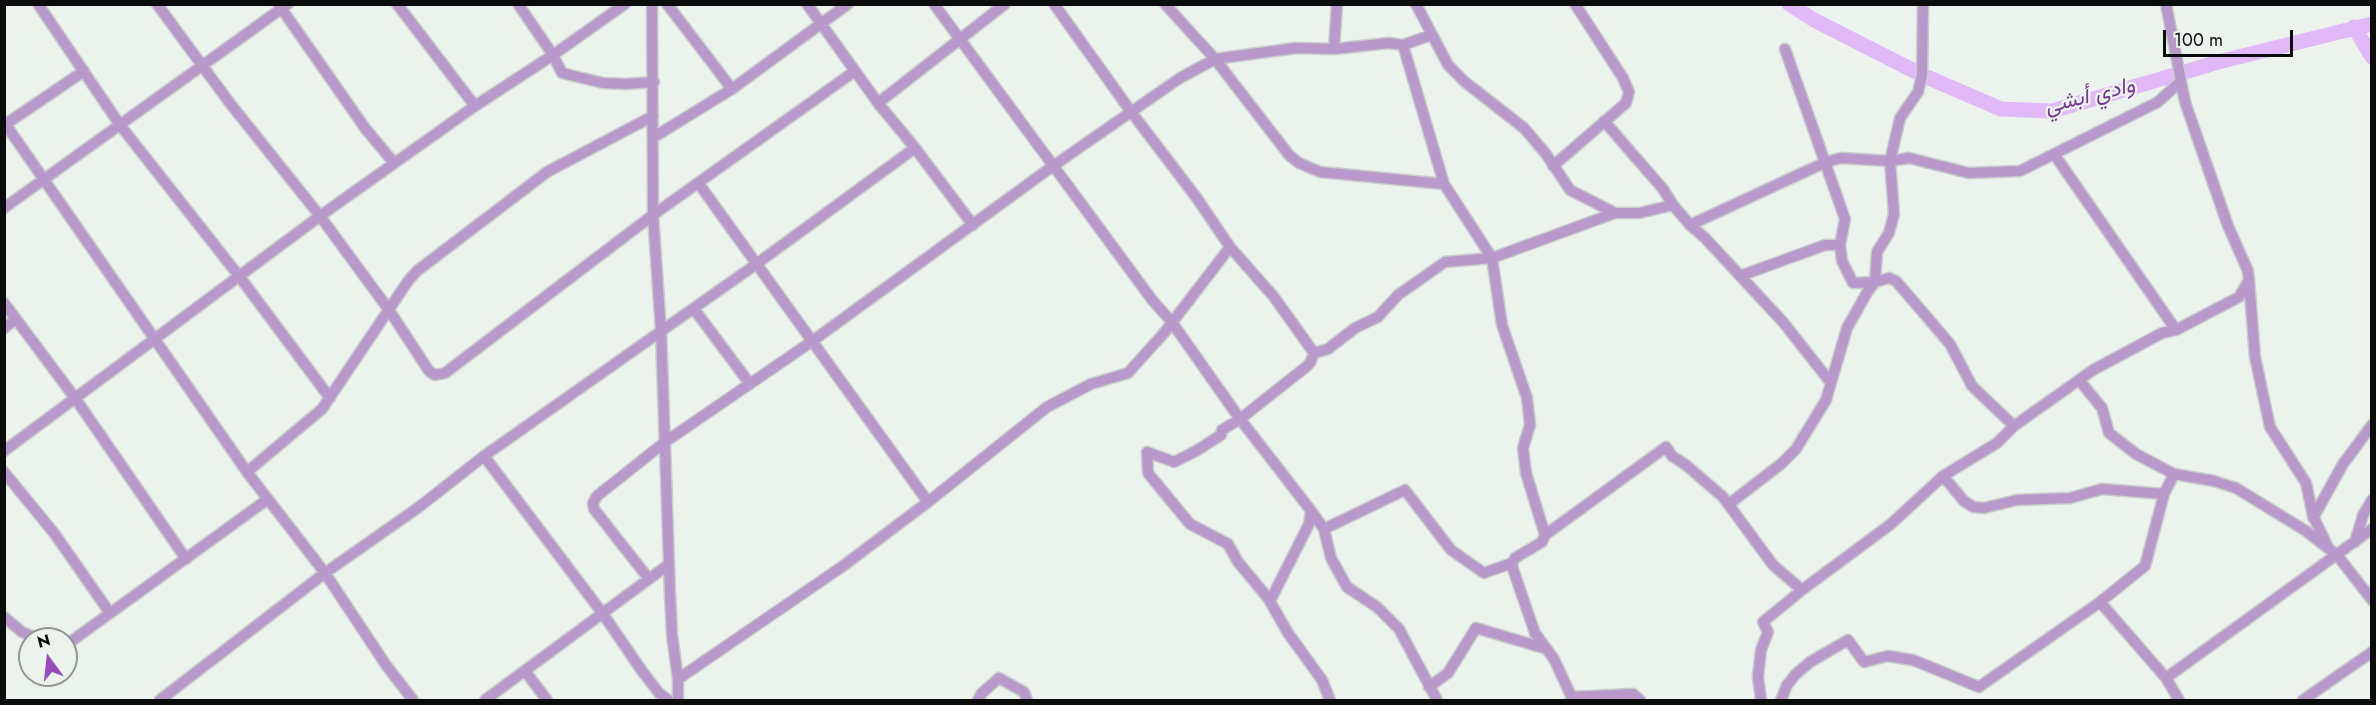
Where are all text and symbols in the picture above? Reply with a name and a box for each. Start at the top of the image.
scale bar [2166,18,2296,56]
text: 100 m [2174,27,2223,53]
water label: وادي أبشي [2042,73,2138,121]
north arrow [18,627,78,687]
text: N [35,628,53,654]

